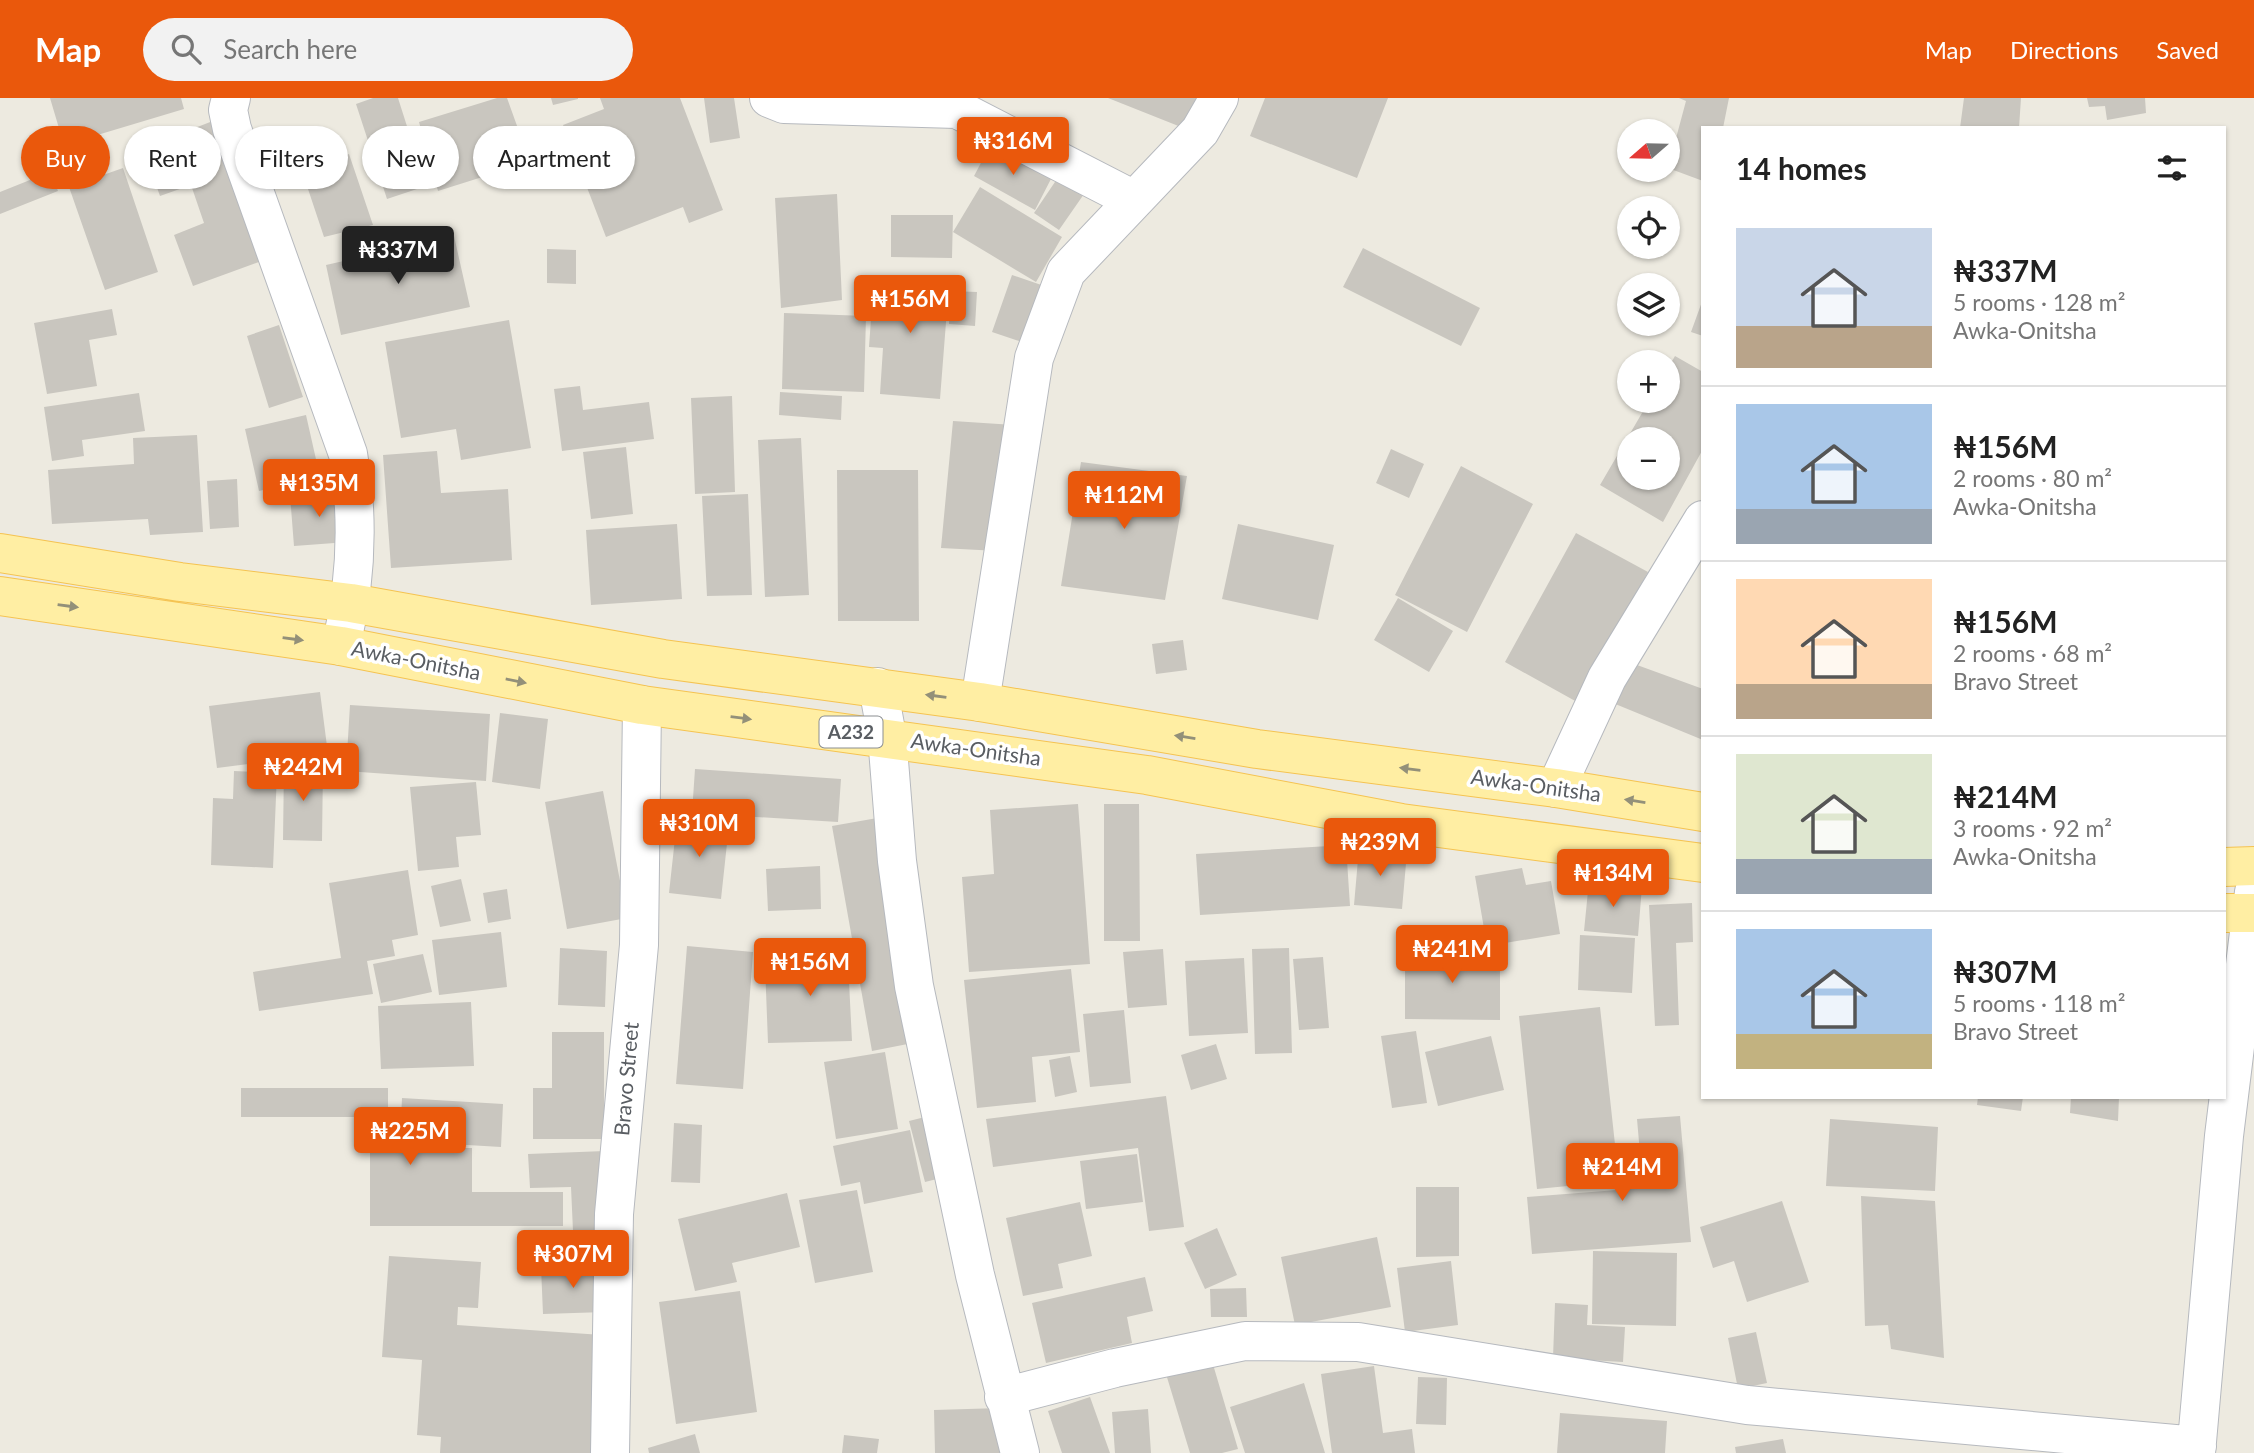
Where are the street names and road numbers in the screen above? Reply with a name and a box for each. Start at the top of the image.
street label: Awka-Onitsha [350,635,483,684]
road number: A232 [820,716,882,748]
street label: Awka-Onitsha [910,727,1043,770]
street label: Awka-Onitsha [1470,763,1603,806]
street label: Bravo Street [608,1020,643,1137]

